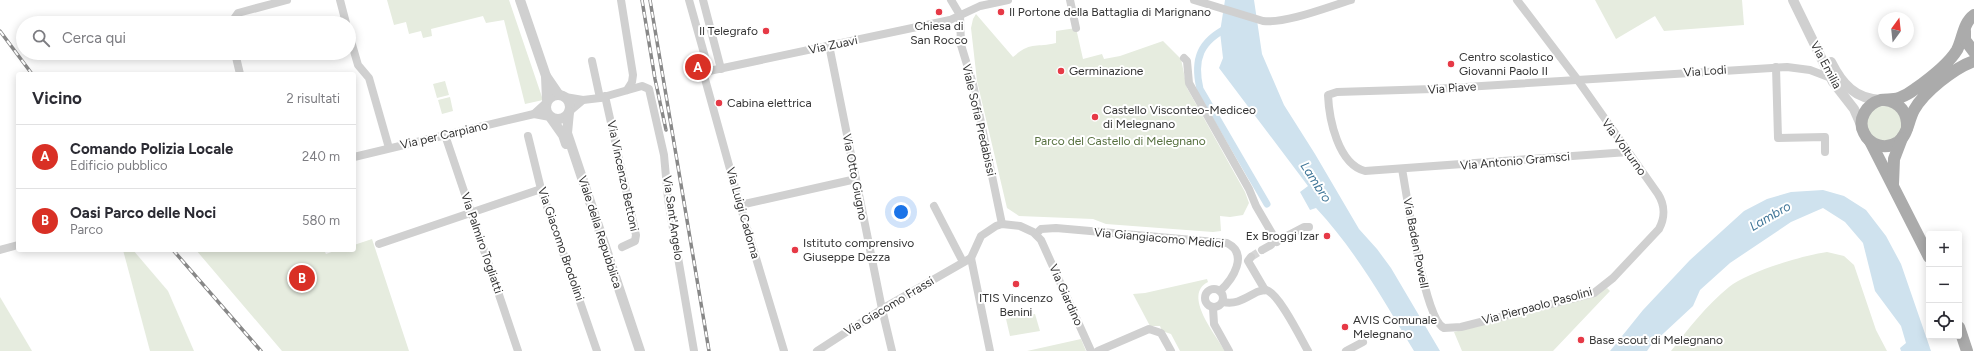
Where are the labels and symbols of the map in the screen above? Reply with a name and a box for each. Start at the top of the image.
place label: Il Portone della Battaglia di Marignano [1009,5,1211,19]
marker: Chiesa di San Rocco [934,7,944,17]
marker: Il Portone della Battaglia di Marignano [996,7,1006,17]
north arrow [1878,12,1914,48]
place label: Chiesa di San Rocco [910,19,968,47]
place label: Il Telegrafo [699,24,758,38]
marker: Il Telegrafo [761,26,771,36]
street label: Via Zuavi [807,33,859,57]
street label: Via Emilia [1808,39,1844,91]
place label: Centro scolastico Giovanni Paolo II [1459,50,1554,78]
pin: A [685,52,711,82]
marker: Centro scolastico Giovanni Paolo II [1446,59,1456,69]
street label: Viale Sofia Predabissi [959,63,999,177]
street label: Via Lodi [1683,63,1727,79]
place label: Germinazione [1069,64,1144,78]
marker: Germinazione [1056,66,1066,76]
street label: Via Piave [1427,79,1477,97]
place label: Cabina elettrica [727,96,812,110]
marker: Cabina elettrica [714,98,724,108]
place label: Castello Visconteo-Mediceo di Melegnano [1103,103,1256,131]
marker: Castello Visconteo-Mediceo di Melegnano [1090,112,1100,122]
street label: Via Volturno [1599,116,1649,178]
street label: Via per Carpiano [399,118,489,152]
street label: Via Vincenzo Bettoni [604,119,642,233]
street label: Via Otto Giugno [840,133,870,221]
park label: Parco del Castello di Melegnano [1034,134,1206,148]
street label: Via Antonio Gramsci [1459,149,1571,173]
water label: Lambro [1297,159,1335,205]
street label: Via Luigi Cadorna [723,166,763,260]
street label: Viale della Repubblica [575,174,625,290]
street label: Via Sant'Angelo [660,175,686,261]
street label: Via Giacomo Brodolini [535,185,587,303]
street label: Via Palmiro Togliatti [458,191,506,295]
street label: Via Baden Powell [1400,197,1432,289]
water label: Lambro [1747,198,1794,234]
your location [891,202,911,222]
street label: Via Giangiacomo Medici [1094,225,1224,251]
place label: Ex Broggi Izar [1246,229,1319,243]
marker: Ex Broggi Izar [1322,231,1332,241]
place label: Istituto comprensivo Giuseppe Dezza [803,236,914,264]
marker: Istituto comprensivo Giuseppe Dezza [790,245,800,255]
street label: Via Giardino [1046,262,1086,328]
pin: B [289,263,315,293]
street label: Via Giacomo Frassi [842,274,936,338]
marker: ITIS Vincenzo Benini [1011,279,1021,289]
street label: Via Pierpaolo Pasolini [1480,285,1594,327]
place label: ITIS Vincenzo Benini [979,291,1053,319]
place label: AVIS Comunale Melegnano [1353,313,1437,341]
marker: AVIS Comunale Melegnano [1340,322,1350,332]
place label: Base scout di Melegnano [1589,333,1723,347]
marker: Base scout di Melegnano [1576,335,1586,345]

